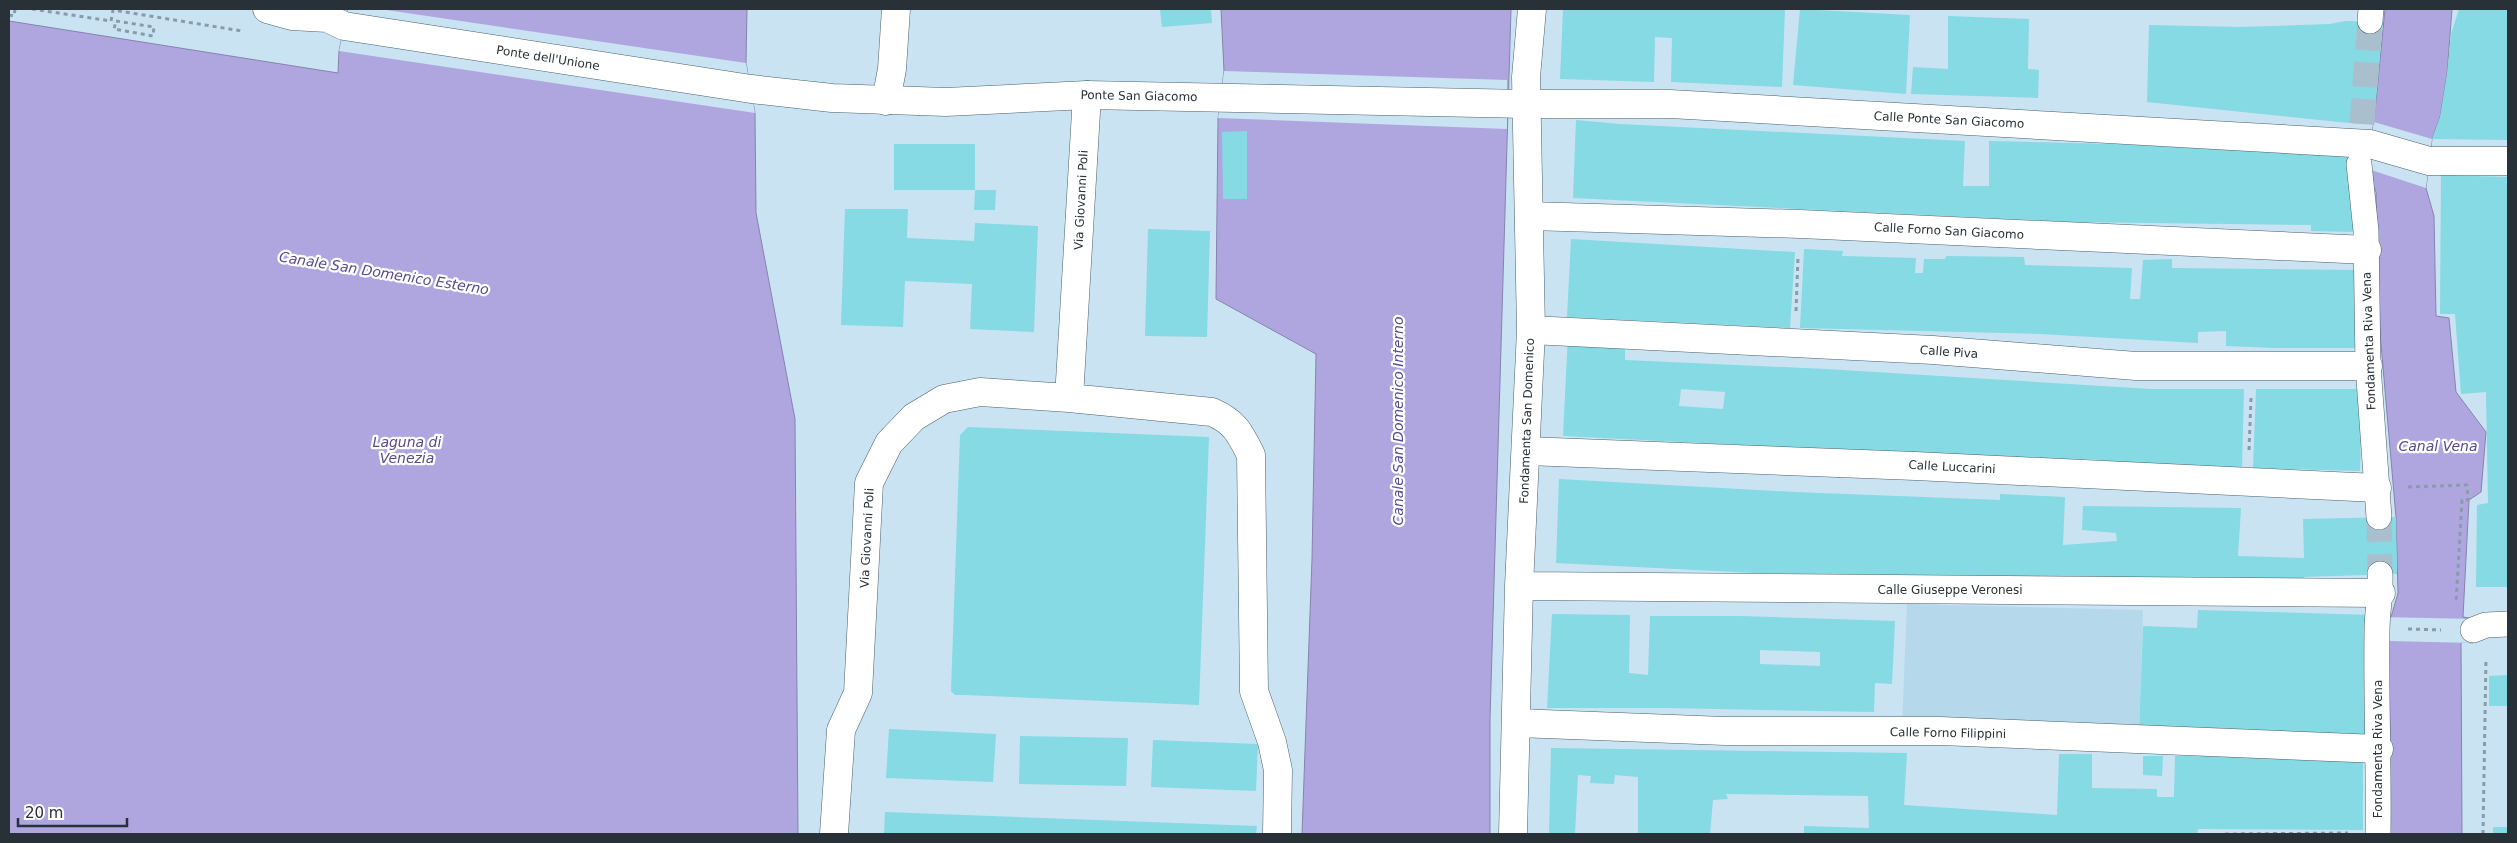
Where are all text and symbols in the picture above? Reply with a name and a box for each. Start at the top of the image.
street label: Ponte dell'Unione [495,43,601,73]
street label: Ponte San Giacomo [1080,88,1198,104]
street label: Calle Ponte San Giacomo [1873,109,2025,131]
street label: Via Giovanni Poli [1071,150,1091,250]
street label: Calle Forno San Giacomo [1874,220,2024,242]
water label: Canale San Domenico Esterno [278,249,490,297]
street label: Fondamenta Riva Vena [2360,272,2378,410]
water label: Canale San Domenico Interno [1390,317,1406,525]
street label: Fondamenta San Domenico [1517,338,1537,504]
street label: Calle Piva [1919,343,1979,361]
water label: Laguna di Venezia [373,434,442,466]
water label: Canal Vena [2399,438,2477,454]
street label: Calle Luccarini [1908,458,1996,476]
street label: Via Giovanni Poli [857,488,877,588]
street label: Calle Giuseppe Veronesi [1877,583,2023,597]
street label: Fondamenta Riva Vena [2371,680,2385,818]
street label: Calle Forno Filippini [1890,725,2006,741]
scale bar [18,796,126,828]
text: 20 m [25,804,63,822]

